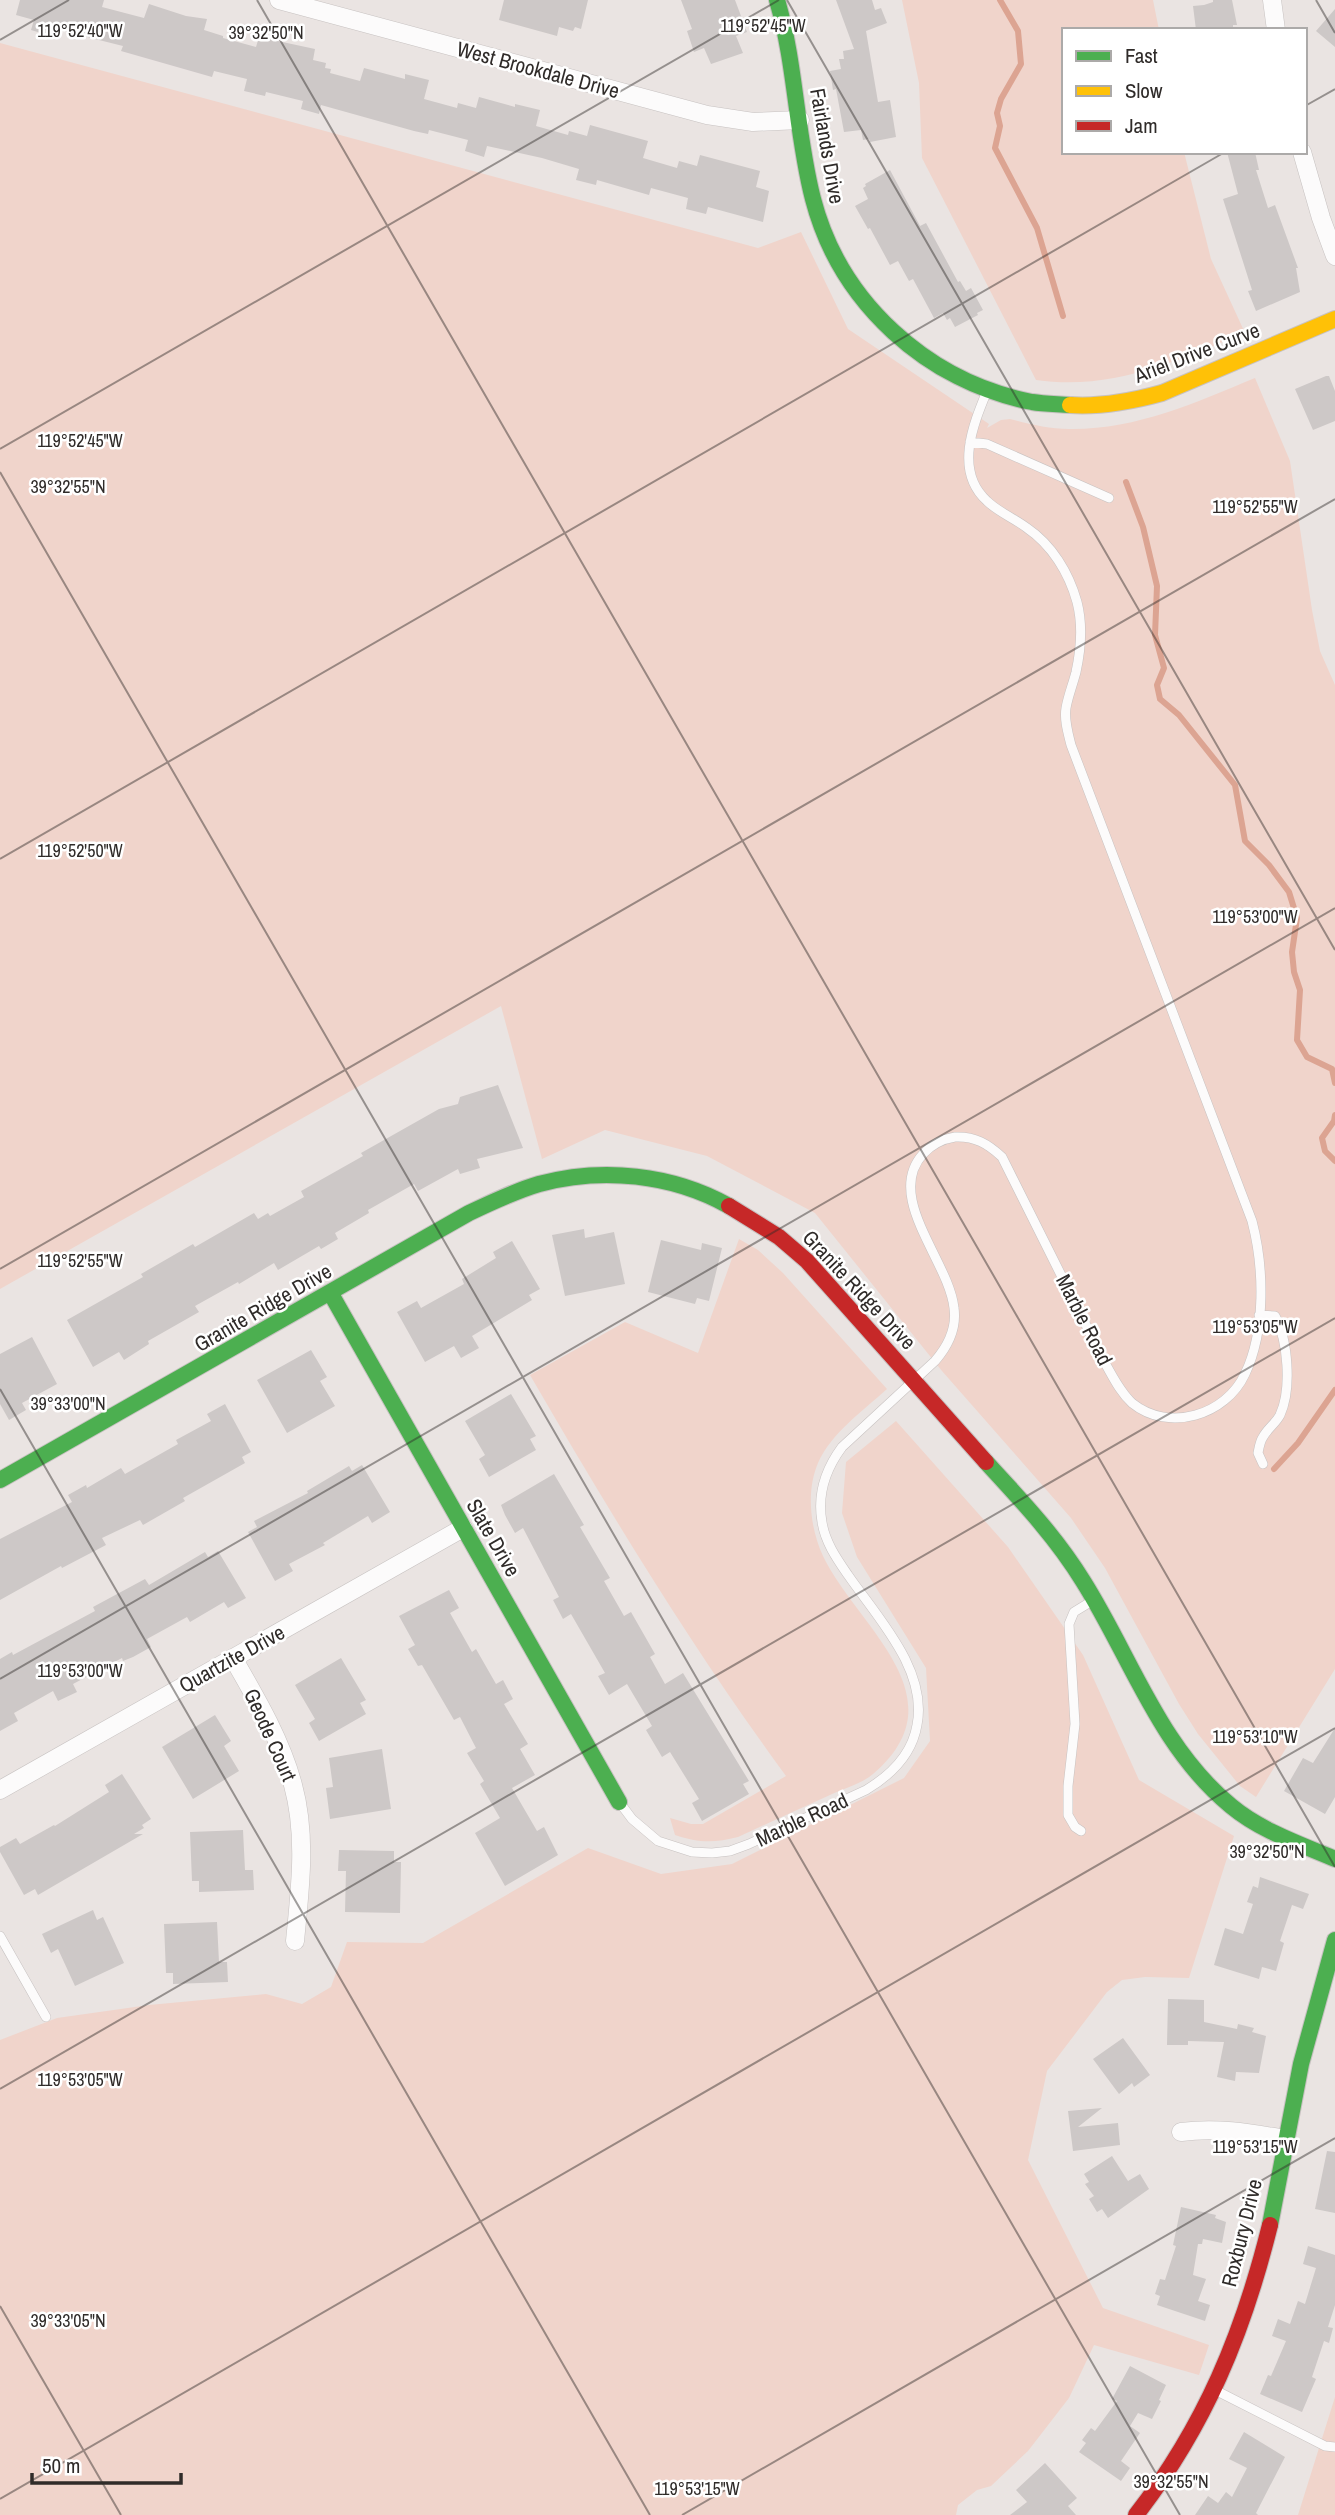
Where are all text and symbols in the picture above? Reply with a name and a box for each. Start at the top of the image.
text: 119°52'45"W [720,13,806,38]
text: 119°52'40"W [37,18,123,43]
text: 39°32'50"N [228,20,304,45]
legend [1062,28,1307,154]
street label: West Brookdale Drive [454,34,623,105]
text: Fast [1125,41,1158,70]
text: Slow [1125,76,1163,105]
street label: Fairlands Drive [803,86,852,206]
text: Jam [1125,111,1158,140]
street label: Ariel Drive Curve [1129,315,1264,390]
text: 119°52'45"W [37,428,123,453]
text: 39°32'55"N [30,474,106,499]
text: 119°52'55"W [1212,494,1298,519]
text: 119°52'50"W [37,838,123,863]
text: 119°53'00"W [1212,904,1298,929]
street label: Granite Ridge Drive [796,1223,923,1356]
text: 119°52'55"W [37,1248,123,1273]
street label: Granite Ridge Drive [189,1256,337,1359]
street label: Marble Road [1049,1269,1120,1370]
text: 119°53'05"W [1212,1314,1298,1339]
text: 39°33'00"N [30,1391,106,1416]
street label: Slate Drive [460,1494,527,1582]
street label: Quartzite Drive [174,1618,290,1700]
text: 119°53'00"W [37,1658,123,1683]
street label: Geode Court [237,1684,304,1786]
text: 119°53'10"W [1212,1724,1298,1749]
street label: Marble Road [751,1786,853,1854]
text: 39°32'50"N [1229,1839,1305,1864]
text: 119°53'05"W [37,2067,123,2092]
text: 119°53'15"W [1212,2134,1298,2159]
street label: Roxbury Drive [1214,2176,1269,2290]
text: 39°33'05"N [30,2308,106,2333]
scale bar [32,2442,180,2486]
text: 50 m [42,2451,80,2480]
text: 39°32'55"N [1133,2469,1209,2494]
text: 119°53'15"W [654,2476,740,2501]

